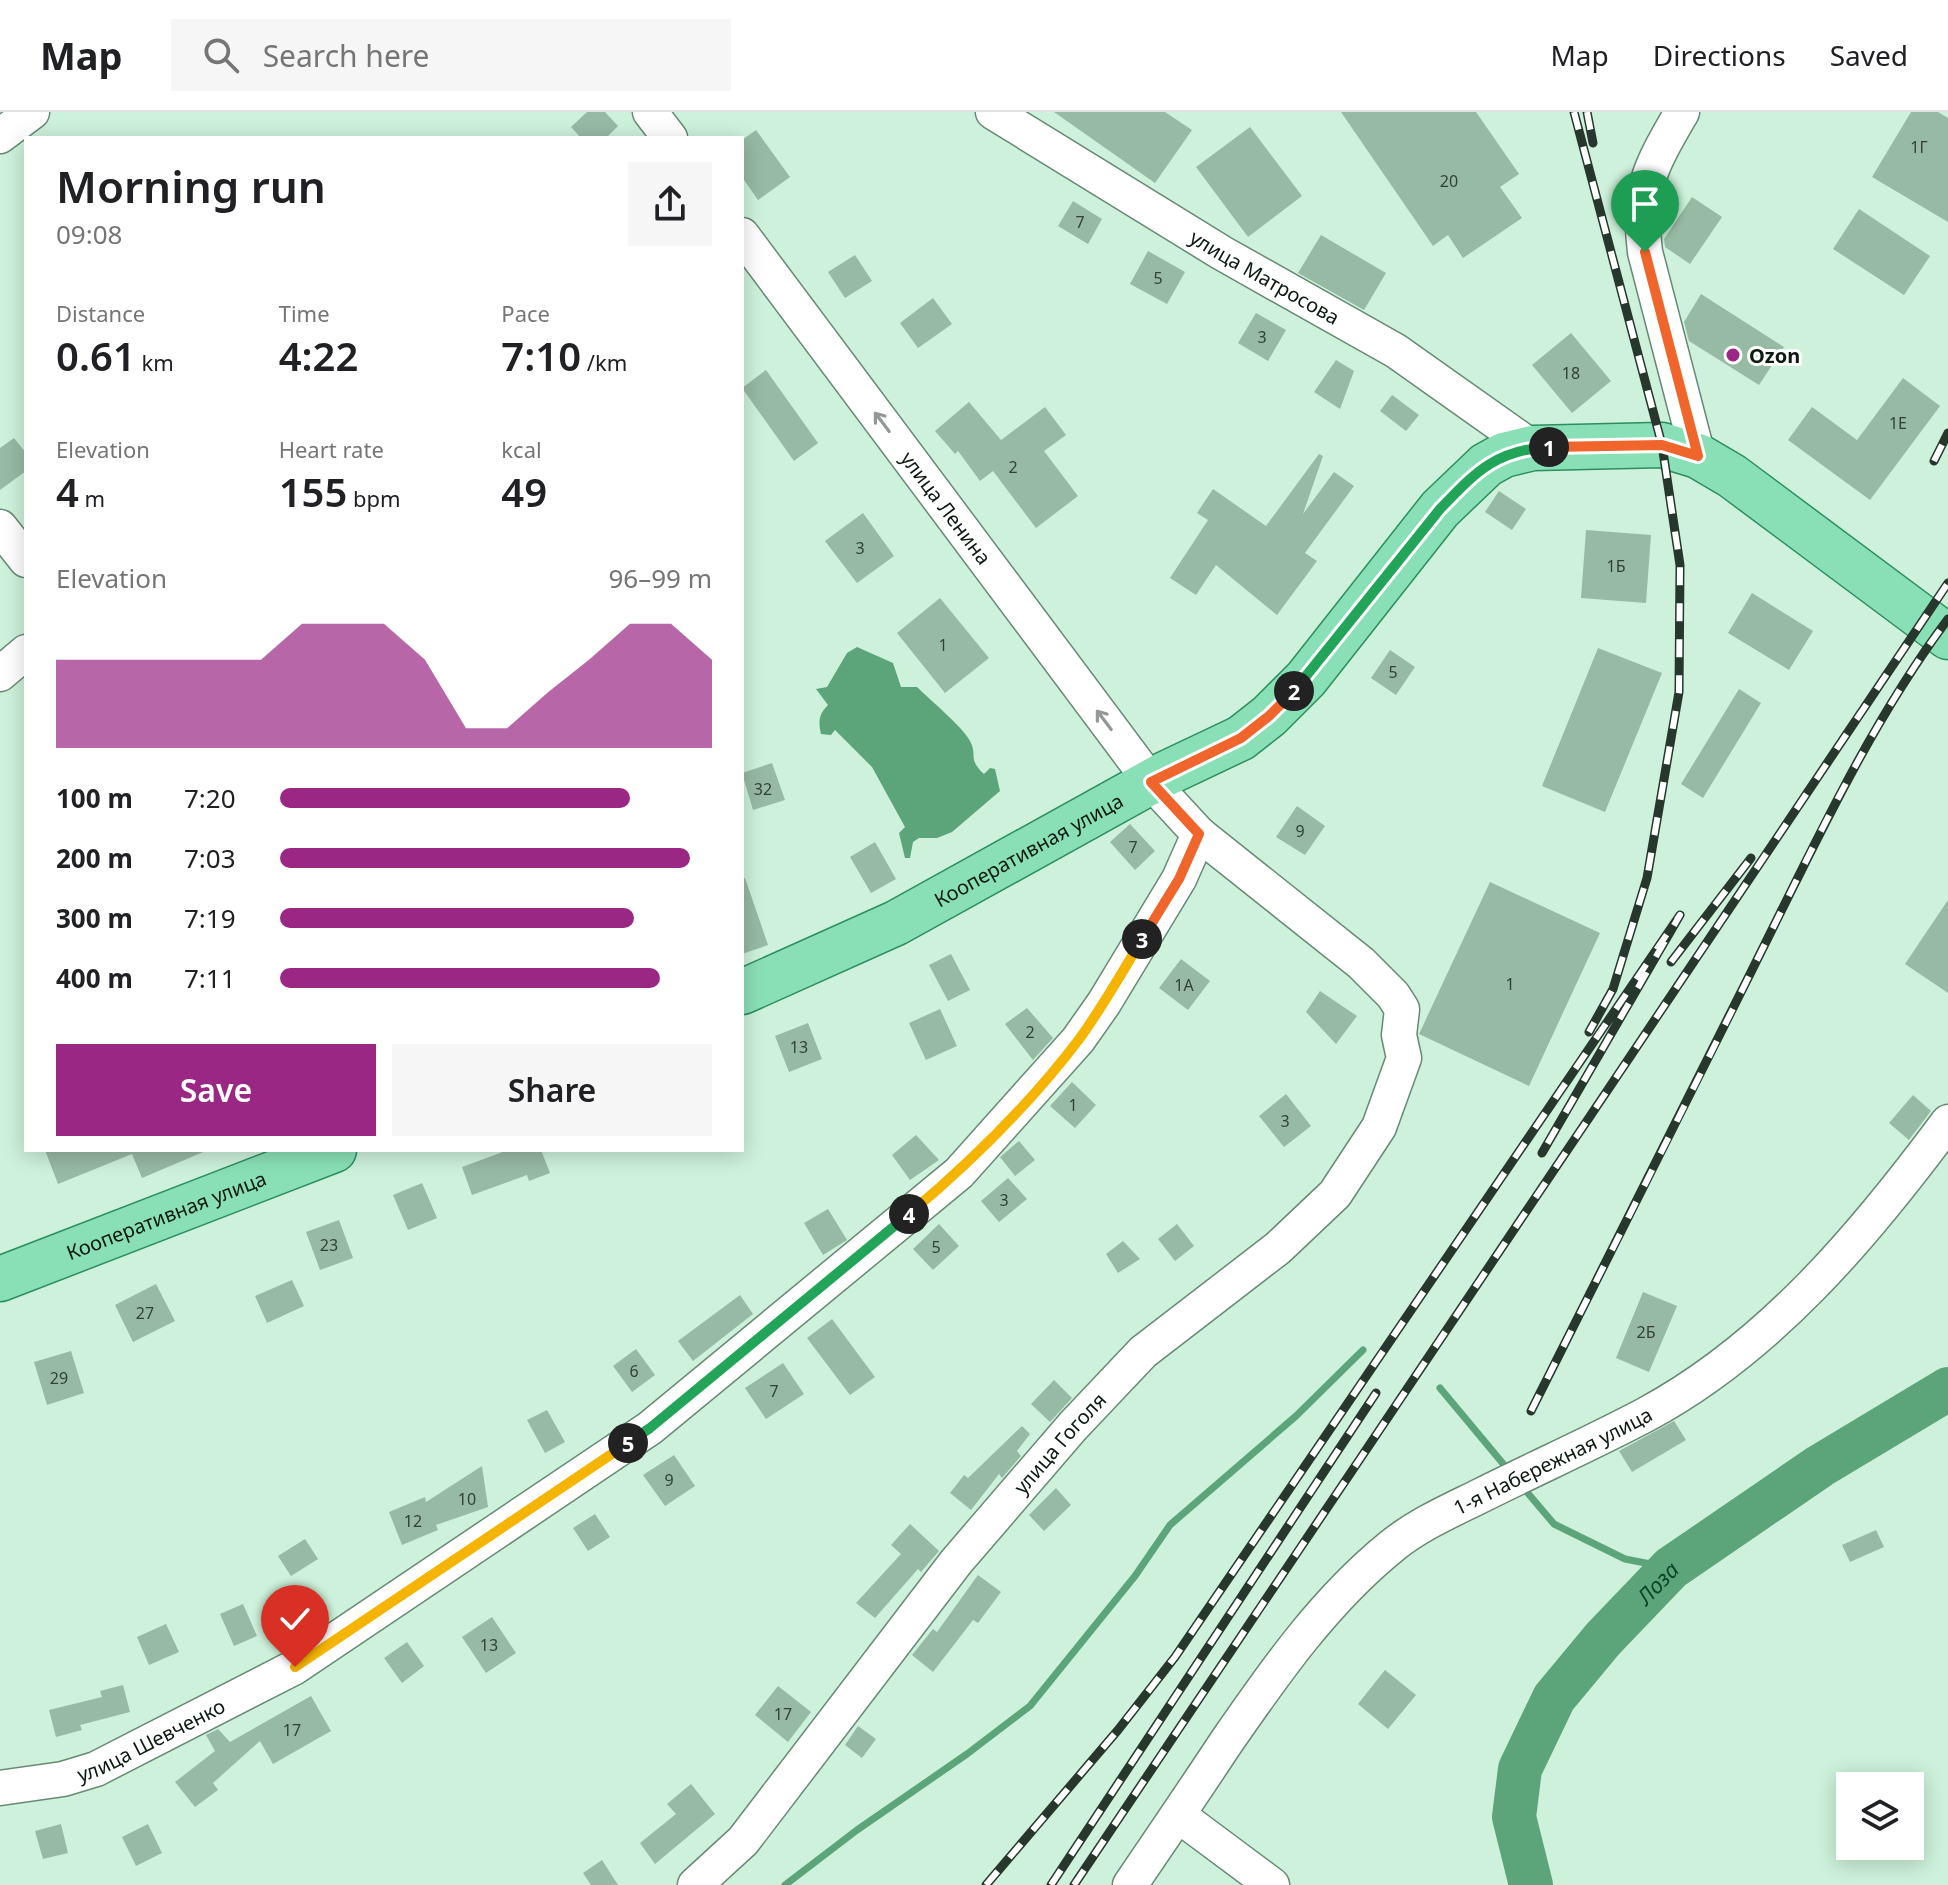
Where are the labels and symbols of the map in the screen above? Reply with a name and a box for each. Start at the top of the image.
house number: 1Г [1910,136,1928,158]
house number: 20 [1440,170,1458,192]
pin [1611,170,1679,252]
house number: 7 [1075,211,1085,233]
street label: улица Матросова [1185,223,1345,330]
house number: 5 [1153,267,1163,289]
house number: 3 [1257,326,1267,348]
place label: Ozon [1749,342,1800,369]
marker: Ozon [1724,346,1742,364]
house number: 18 [1562,362,1580,384]
one-way arrow [873,411,890,433]
house number: 1Е [1889,412,1907,434]
pin: 1 [1529,427,1569,467]
street label: улица Ленина [895,446,997,570]
house number: 2 [1008,456,1018,478]
house number: 3 [855,537,865,559]
house number: 1Б [1607,555,1626,577]
house number: 1 [938,634,948,656]
house number: 5 [1388,661,1398,683]
pin: 2 [1274,671,1314,711]
one-way arrow [1096,709,1112,731]
house number: 32 [754,778,772,800]
street label: Кооперативная улица [929,787,1128,913]
house number: 9 [1295,820,1305,842]
house number: 7 [1128,836,1138,858]
pin: 3 [1122,919,1162,959]
house number: 1 [1505,973,1515,995]
house number: 1А [1174,974,1194,996]
house number: 2 [1025,1021,1035,1043]
house number: 13 [790,1036,808,1058]
house number: 1 [1068,1094,1078,1116]
house number: 3 [1280,1110,1290,1132]
street label: Кооперативная улица [62,1164,270,1266]
house number: 3 [999,1189,1009,1211]
pin: 4 [889,1194,929,1234]
house number: 23 [320,1234,338,1256]
house number: 5 [931,1236,941,1258]
house number: 27 [136,1302,154,1324]
house number: 2Б [1637,1321,1656,1343]
house number: 6 [629,1360,639,1382]
house number: 29 [50,1367,68,1389]
house number: 7 [769,1380,779,1402]
street label: улица Гоголя [1007,1386,1112,1499]
street label: 1-я Набережная улица [1449,1400,1657,1521]
pin: 5 [608,1423,648,1463]
house number: 9 [664,1469,674,1491]
house number: 10 [458,1488,476,1510]
house number: 12 [404,1510,422,1532]
water label: Лоза [1629,1554,1685,1611]
pin [261,1585,329,1667]
house number: 13 [480,1634,498,1656]
street label: улица Шевченко [74,1692,229,1787]
house number: 17 [774,1703,792,1725]
house number: 17 [283,1719,301,1741]

